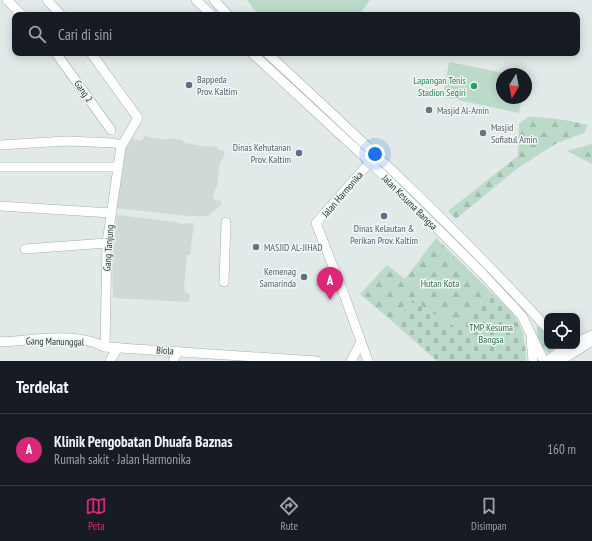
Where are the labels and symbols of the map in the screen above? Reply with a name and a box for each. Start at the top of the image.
north arrow [496,68,532,104]
place label: Bappeda Prov. Kaltim [197,73,237,98]
place label: Lapangan Tenis Stadion Segiri [413,74,467,99]
street label: Gang 2 [71,78,96,105]
marker: Bappeda Prov. Kaltim [184,80,194,90]
marker: Lapangan Tenis Stadion Segiri [469,81,479,91]
place label: Masjid Al-Amin [437,104,489,117]
marker: Masjid Al-Amin [424,105,434,115]
place label: Masjid Sofiatul Amin [491,121,537,146]
marker: Masjid Sofiatul Amin [478,128,488,138]
place label: Dinas Kehutanan Prov. Kaltim [233,141,291,166]
your location [365,144,385,164]
marker: Dinas Kehutanan Prov. Kaltim [294,148,304,158]
street label: Jalan Harmonika [318,169,366,221]
street label: Jalan Kesuma Bangsa [379,171,440,233]
marker: Dinas Kelautan & Perikan Prov. Kaltim [379,211,389,221]
place label: Dinas Kelautan & Perikan Prov. Kaltim [350,222,418,247]
street label: Gang Tanjung [100,224,117,272]
place label: MASJID AL-JIHAD [264,241,322,254]
marker: MASJID AL-JIHAD [251,242,261,252]
place label: Kemenag Samarinda [260,265,296,290]
pin: A [317,267,343,300]
marker: Kemenag Samarinda [299,272,309,282]
park label: Hutan Kota [421,277,459,290]
park label: TMP Kesuma Bangsa [469,321,513,346]
street label: Gang Manunggal [26,334,85,349]
street label: Biola [156,343,174,358]

